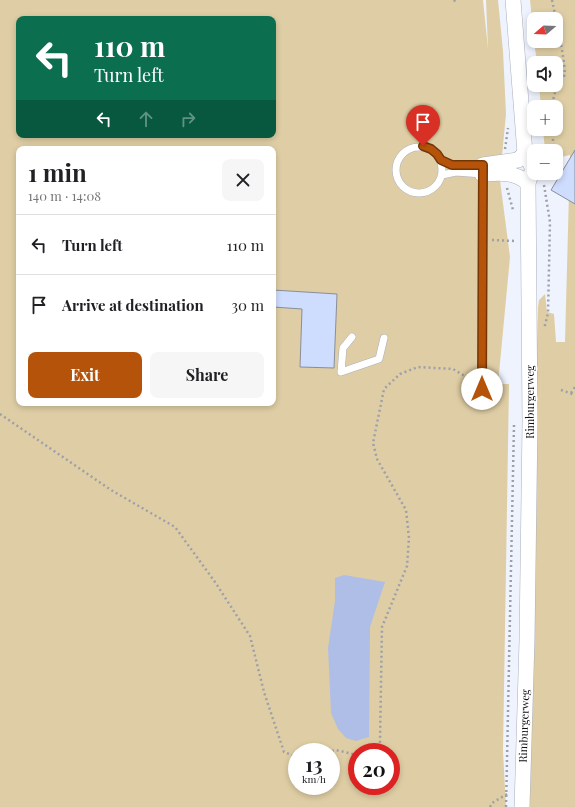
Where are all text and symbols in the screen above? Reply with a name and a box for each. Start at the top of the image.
north arrow [527,12,563,48]
map controls [527,12,563,180]
text: 110 m [94,27,165,64]
icon: left [28,32,80,84]
button: sound [527,56,563,92]
text: Turn left [94,63,164,87]
button: + [527,100,563,136]
pin [406,105,440,146]
icon: left [93,108,115,130]
icon: ahead [135,108,157,130]
icon: right [177,108,199,130]
icon: arrive [412,111,434,133]
button: − [527,144,563,180]
text: 1 min [28,156,87,188]
button: close [222,159,264,201]
text: 140 m · 14:08 [28,187,101,204]
icon: left [28,234,50,256]
text: Turn left [62,235,123,255]
text: 110 m [227,235,264,255]
icon: arrive [28,294,50,316]
text: Arrive at destination [62,295,204,315]
text: 30 m [231,295,264,315]
button: Exit [28,352,142,398]
button: Share [150,352,264,398]
street label: Rimburgerweg [522,365,537,439]
position arrow [461,368,503,410]
street label: Rimburgerweg [515,689,532,763]
speed limit sign: 20 [348,743,400,795]
text: 13 [305,750,323,777]
text: km/h [302,772,326,786]

